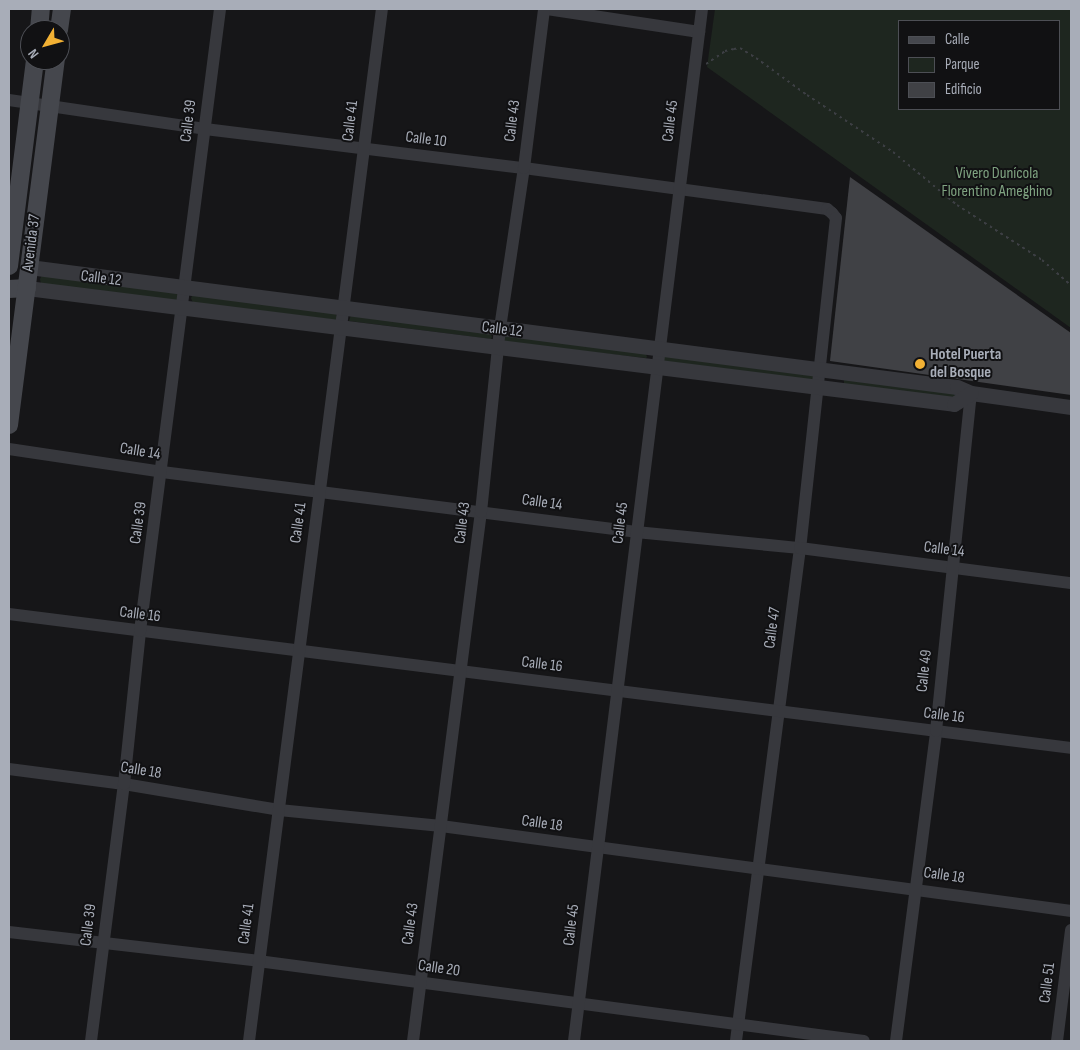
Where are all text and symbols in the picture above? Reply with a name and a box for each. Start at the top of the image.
north arrow [20,20,70,70]
legend [898,20,1060,110]
text: Calle [945,30,969,49]
text: N [24,46,42,62]
text: Parque [945,55,980,74]
text: Edificio [945,80,982,99]
street label: Calle 39 [177,99,201,143]
street label: Calle 43 [501,99,525,143]
street label: Calle 45 [659,99,683,143]
street label: Calle 41 [339,100,363,142]
street label: Calle 10 [404,128,448,152]
park label: Vivero Dunícola Florentino Ameghino [942,164,1052,202]
street label: Avenida 37 [19,213,45,273]
street label: Calle 12 [80,267,122,291]
street label: Calle 12 [481,318,523,342]
place label: Hotel Puerta del Bosque [930,345,1001,383]
marker: Hotel Puerta del Bosque [914,358,926,370]
street label: Calle 14 [118,439,162,465]
street label: Calle 14 [520,491,564,515]
street label: Calle 39 [127,501,151,545]
street label: Calle 41 [287,501,311,545]
street label: Calle 43 [451,501,475,545]
street label: Calle 45 [609,501,633,545]
street label: Calle 14 [923,538,965,562]
street label: Calle 16 [118,603,162,627]
street label: Calle 47 [761,606,785,650]
street label: Calle 49 [913,649,937,693]
street label: Calle 16 [520,653,564,677]
street label: Calle 16 [922,704,966,728]
street label: Calle 18 [119,758,163,784]
street label: Calle 18 [520,812,564,836]
street label: Calle 18 [922,864,966,888]
street label: Calle 41 [235,902,259,946]
street label: Calle 43 [399,902,423,946]
street label: Calle 39 [77,903,101,947]
street label: Calle 45 [560,903,584,947]
street label: Calle 20 [417,957,461,981]
street label: Calle 51 [1036,962,1060,1004]

